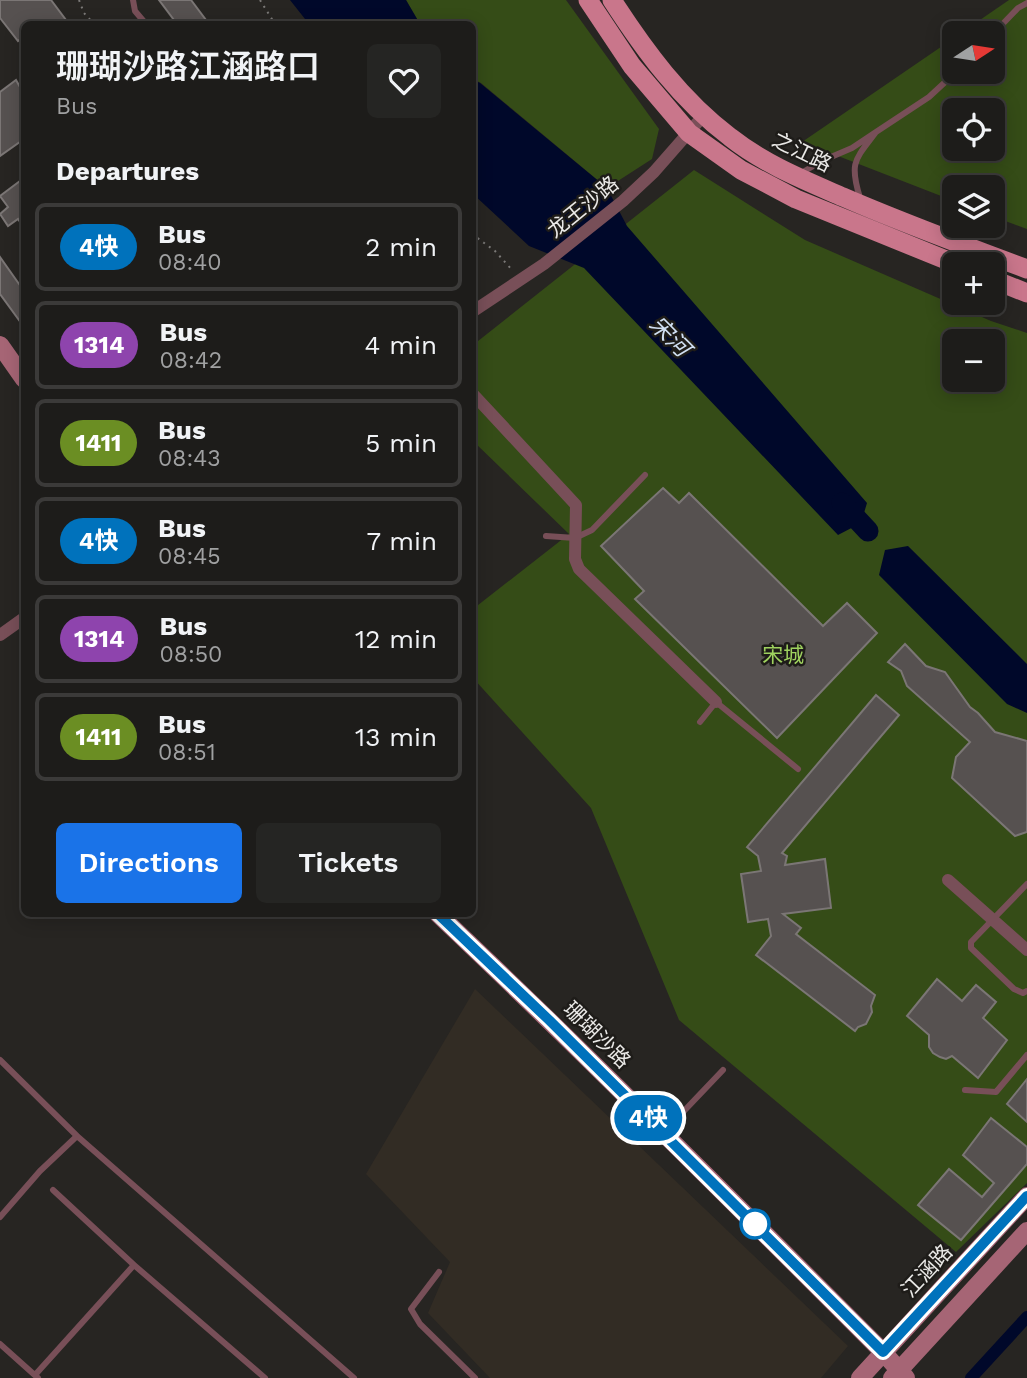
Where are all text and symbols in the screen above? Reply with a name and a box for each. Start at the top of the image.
north arrow [942,21,1004,84]
map controls [942,21,1005,392]
button: heart [367,44,441,118]
text: 珊瑚沙路江涵路口 [56,47,320,86]
text: Bus [56,93,97,120]
button: locate [942,98,1005,161]
street label: 之江路 [768,127,836,177]
text: Departures [56,156,199,186]
street label: 龙王沙路 [542,170,623,243]
button: layers [942,175,1005,238]
text: Bus [158,219,206,249]
text: 2 min [365,232,437,262]
text: 4快 [79,233,118,261]
text: 08:40 [158,249,222,276]
button: + [942,252,1005,315]
water label: 宋河 [644,311,698,365]
text: Bus [159,317,207,347]
button: − [942,329,1005,392]
text: 4 min [364,330,437,360]
text: 1314 [74,331,124,359]
text: 08:42 [159,347,222,374]
text: Bus [158,415,206,445]
text: 5 min [365,428,437,458]
text: 1411 [76,429,121,457]
text: 08:43 [158,445,221,472]
text: Bus [158,513,206,543]
text: 7 min [367,526,437,556]
text: 4快 [79,527,118,555]
text: 08:45 [158,543,221,570]
text: Bus [159,611,207,641]
text: 12 min [355,624,437,654]
text: 1314 [74,625,124,653]
text: 08:50 [159,641,222,668]
park label: 宋城 [762,642,804,667]
text: Bus [158,709,206,739]
text: 13 min [355,722,437,752]
text: 1411 [76,723,121,751]
text: 08:51 [158,739,216,766]
button: Directions [56,823,242,903]
button: Tickets [256,823,441,903]
street label: 珊瑚沙路 [559,996,636,1073]
line badge: 4快 [616,1095,680,1141]
text: 4快 [628,1104,668,1132]
unlabelled marker [740,1209,770,1239]
street label: 江涵路 [896,1239,957,1302]

